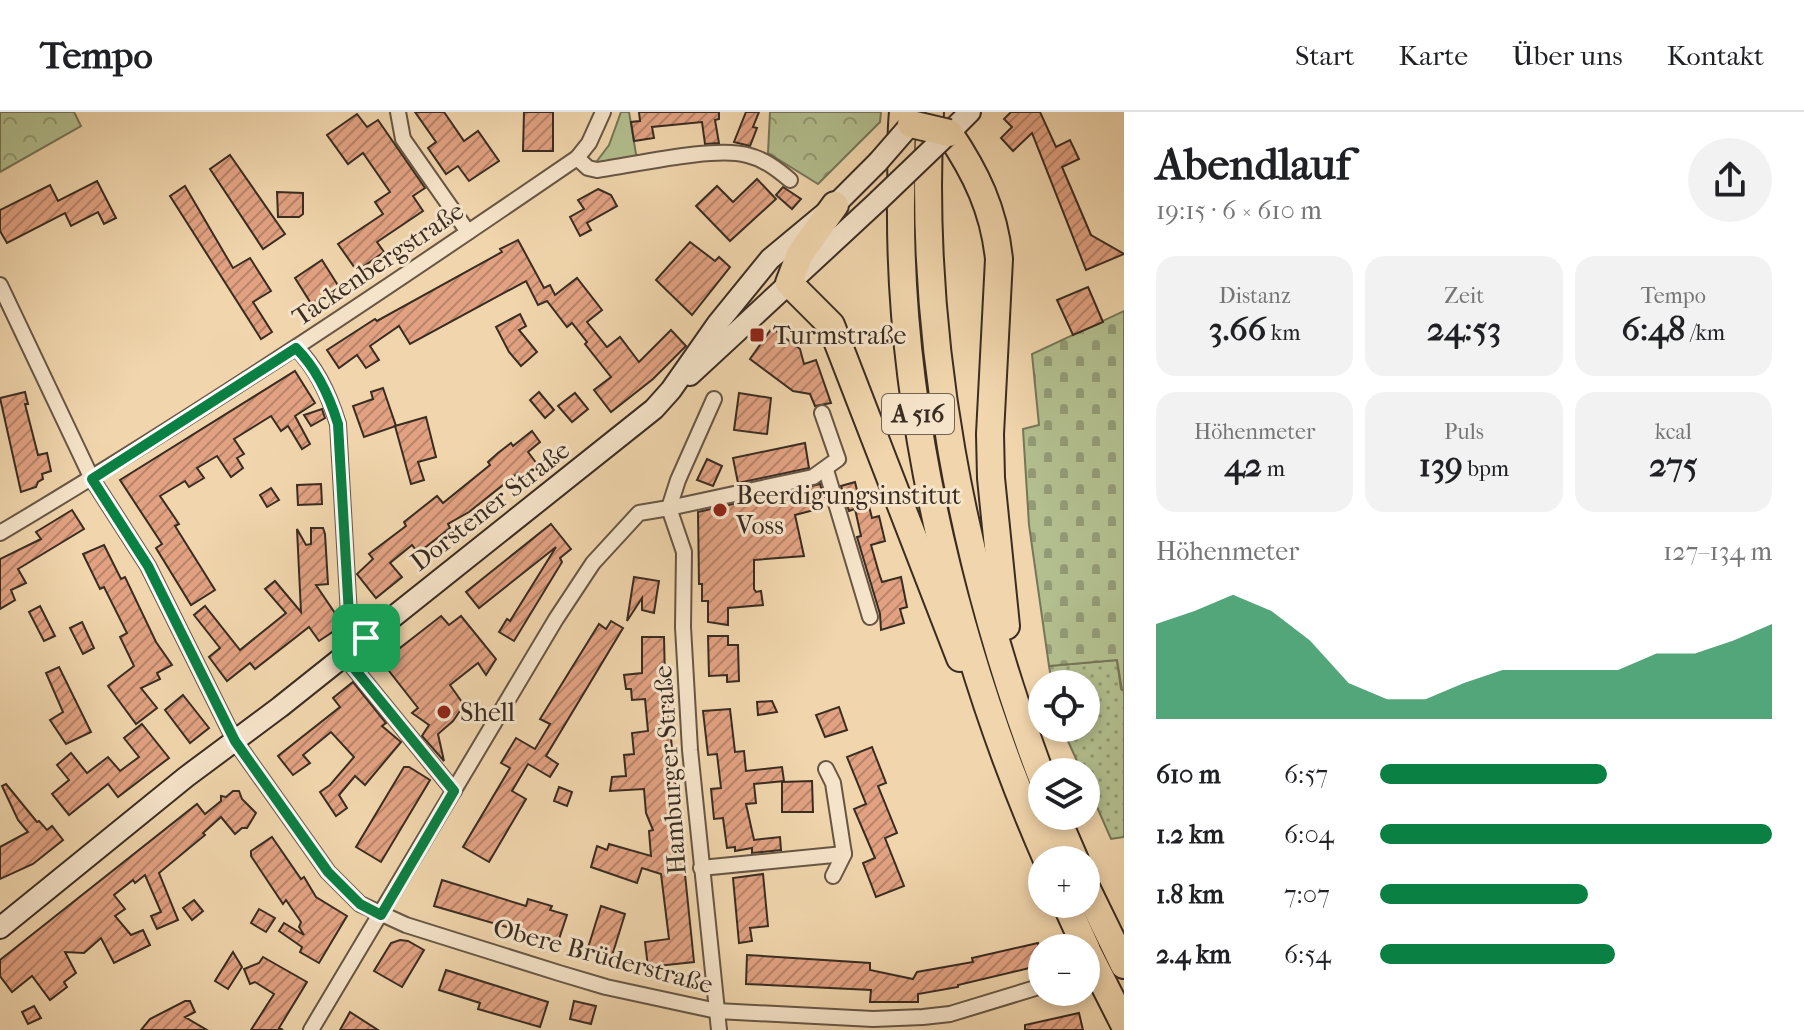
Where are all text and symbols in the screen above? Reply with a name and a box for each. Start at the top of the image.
text: Tempo [40,33,153,78]
text: Start [1295,39,1355,72]
text: Karte [1399,39,1468,72]
text: Über uns [1512,39,1623,72]
text: Kontakt [1667,39,1764,72]
button: share [1688,138,1772,222]
text: Abendlauf [1156,139,1350,190]
street label: Tackenbergstraße [286,195,470,333]
text: 19:15 · 6 × 610 m [1156,195,1322,226]
text: Distanz [1219,283,1291,309]
text: Zeit [1444,283,1484,309]
text: Tempo [1641,283,1706,309]
text: 3.66 [1209,309,1266,349]
text: 24:53 [1427,309,1501,349]
text: 6:48 [1622,309,1685,349]
place label: Turmstraße [773,320,907,351]
text: km [1266,320,1300,346]
text: /km [1685,320,1725,346]
marker: Turmstraße [748,326,766,344]
road number: A 516 [882,394,954,434]
text: Höhenmeter [1194,419,1315,445]
text: Puls [1444,419,1484,445]
text: kcal [1655,419,1692,445]
street label: Dorstener Straße [404,434,576,578]
text: 42 [1224,445,1262,485]
text: 139 [1419,445,1463,485]
text: 275 [1649,445,1698,485]
text: m [1262,456,1285,482]
text: bpm [1463,456,1509,482]
place label: Beerdigungsinstitut Voss [735,480,962,541]
marker: Beerdigungsinstitut Voss [711,501,729,519]
text: Höhenmeter [1156,536,1299,567]
text: 127–134 m [1663,536,1772,567]
pin [332,604,400,672]
icon: arrive [344,616,388,660]
street label: Hamburger Straße [647,664,693,876]
map controls [1028,670,1100,1006]
button: locate [1028,670,1100,742]
place label: Shell [460,697,515,728]
marker: Shell [435,703,453,721]
button: layers [1028,758,1100,830]
text: 610 m [1156,759,1221,790]
text: 6:57 [1284,759,1328,790]
text: 1.2 km [1156,819,1224,850]
text: 6:04 [1284,819,1334,850]
button: + [1028,846,1100,918]
text: 1.8 km [1156,879,1224,910]
text: 7:07 [1284,879,1330,910]
street label: Obere Brüderstraße [490,912,716,1000]
button: − [1028,934,1100,1006]
text: 2.4 km [1156,939,1231,970]
text: 6:54 [1284,939,1331,970]

